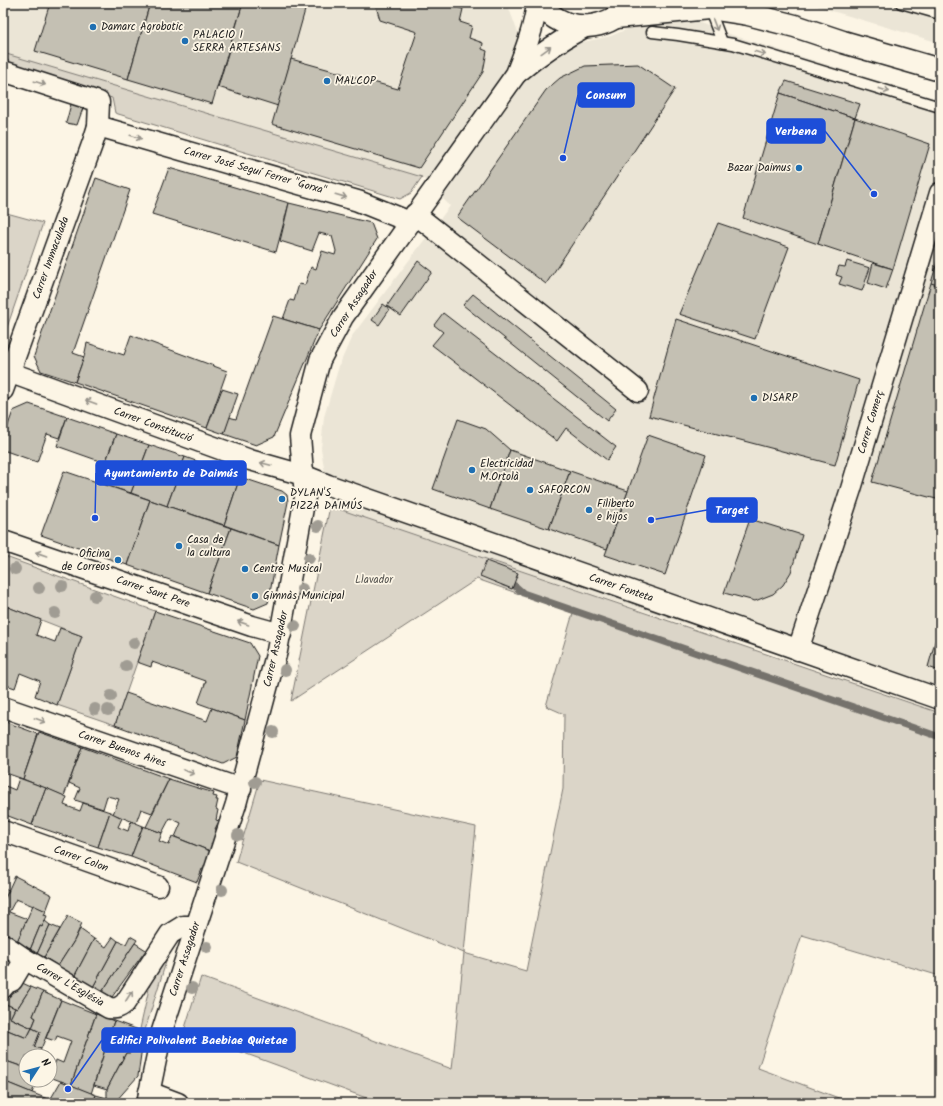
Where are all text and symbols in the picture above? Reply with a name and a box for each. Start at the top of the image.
place label: Damarc Agrobotic [101,18,183,36]
one-way arrow [711,19,719,31]
marker: Damarc Agrobotic [88,22,98,32]
place label: PALACIO I SERRA ARTESANS [193,26,281,57]
marker: PALACIO I SERRA ARTESANS [180,36,190,46]
one-way arrow [541,46,552,54]
one-way arrow [753,49,765,57]
place label: MALCOP [335,72,377,90]
marker: MALCOP [322,76,332,86]
one-way arrow [34,79,46,87]
callout: Consum [578,83,634,107]
text: Consum [586,86,627,105]
one-way arrow [877,87,890,94]
callout: Verbena [767,119,825,143]
text: Verbena [775,122,817,141]
one-way arrow [129,133,142,141]
street label: Carrer José Seguí Ferrer "Gorxa" [181,142,329,200]
place label: Bazar Daimus [727,159,791,177]
marker: Bazar Daimus [794,163,804,173]
one-way arrow [334,193,347,200]
street label: Carrer Immaculada [28,214,74,302]
street label: Carrer Assagador [325,265,383,342]
street label: Carrer Comerç [853,388,889,456]
place label: DISARP [762,389,798,407]
marker: DISARP [749,393,759,403]
one-way arrow [85,398,97,406]
street label: Carrer Constitució [111,402,196,448]
place label: Electricidad M.Ortolà [480,455,534,486]
one-way arrow [260,460,273,468]
callout: Ayuntamiento de Daimús [96,461,246,485]
text: Ayuntamiento de Daimús [104,464,238,483]
marker: Electricidad M.Ortolà [467,465,477,475]
place label: SAFORCON [538,481,591,499]
place label: DYLAN'S PIZZA DAIMÚS [290,484,363,515]
marker: SAFORCON [525,485,535,495]
marker: DYLAN'S PIZZA DAIMÚS [277,494,287,504]
place label: Filiberto e hijos [597,495,634,526]
callout: Target [707,498,757,522]
text: Target [715,501,750,520]
marker: Filiberto e hijos [584,505,594,515]
place label: Casa de la cultura [187,531,231,562]
marker: Casa de la cultura [174,541,184,551]
place label: Oficina de Correos [62,545,110,576]
one-way arrow [35,550,47,558]
marker: Oficina de Correos [113,555,123,565]
place label: Centre Musical [253,560,322,578]
marker: Centre Musical [240,564,250,574]
street label: Carrer Fonteta [586,569,656,607]
street label: Carrer Sant Pere [114,571,192,613]
park label: Llavador [355,571,394,589]
place label: Gimnàs Municipal [263,587,345,605]
marker: Gimnàs Municipal [250,591,260,601]
street label: Carrer Assagador [258,608,294,689]
one-way arrow [238,618,250,626]
one-way arrow [33,717,45,725]
street label: Carrer Buenos Aires [76,726,169,773]
one-way arrow [182,769,195,776]
street label: Carrer Colon [51,841,111,877]
street label: Carrer Assagador [164,918,206,999]
street label: Carrer L'Església [33,958,107,1012]
one-way arrow [125,991,133,1002]
callout: Edifici Polivalent Baebiae Quietae [102,1028,295,1052]
text: Edifici Polivalent Baebiae Quietae [110,1031,288,1050]
north arrow [18,1048,58,1088]
text: N [36,1055,55,1071]

